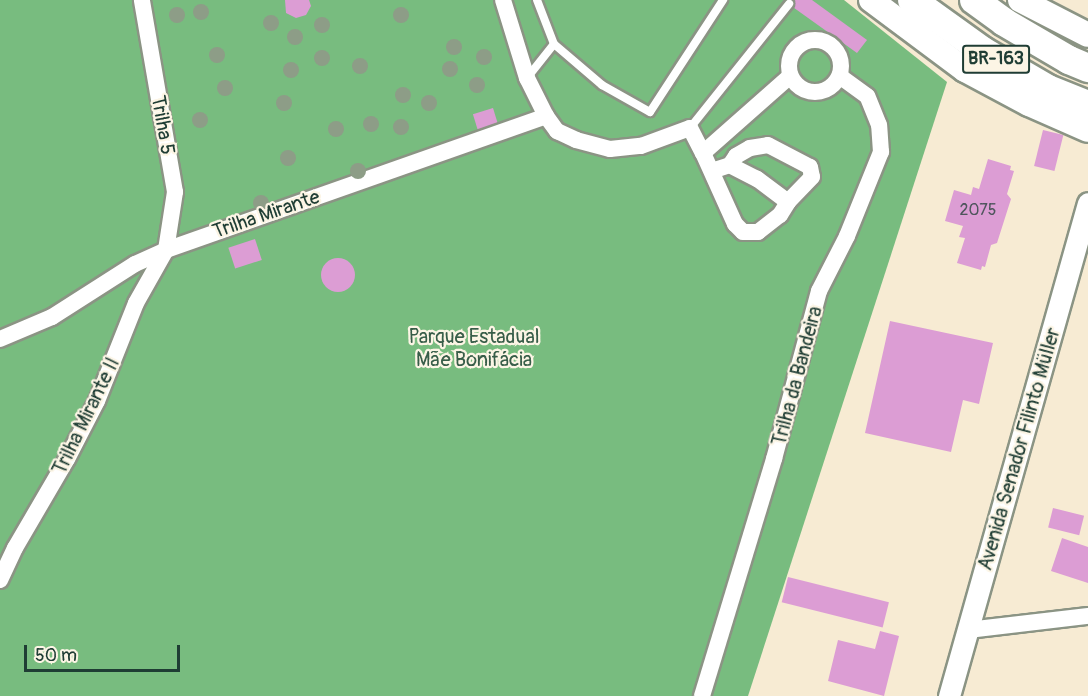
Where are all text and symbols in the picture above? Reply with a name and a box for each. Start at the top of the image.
road number: BR-163 [962,44,1030,74]
street label: Trilha 5 [146,93,180,157]
street label: Trilha Mirante [209,184,323,244]
house number: 2075 [959,200,997,220]
street label: Trilha da Bandeira [767,304,827,448]
park label: Parque Estadual Mãe Bonifácia [409,324,539,371]
street label: Avenida Senador Filinto Müller [973,325,1065,573]
street label: Trilha Mirante II [47,353,125,479]
scale bar [27,633,183,671]
text: 50 m [35,644,77,667]

